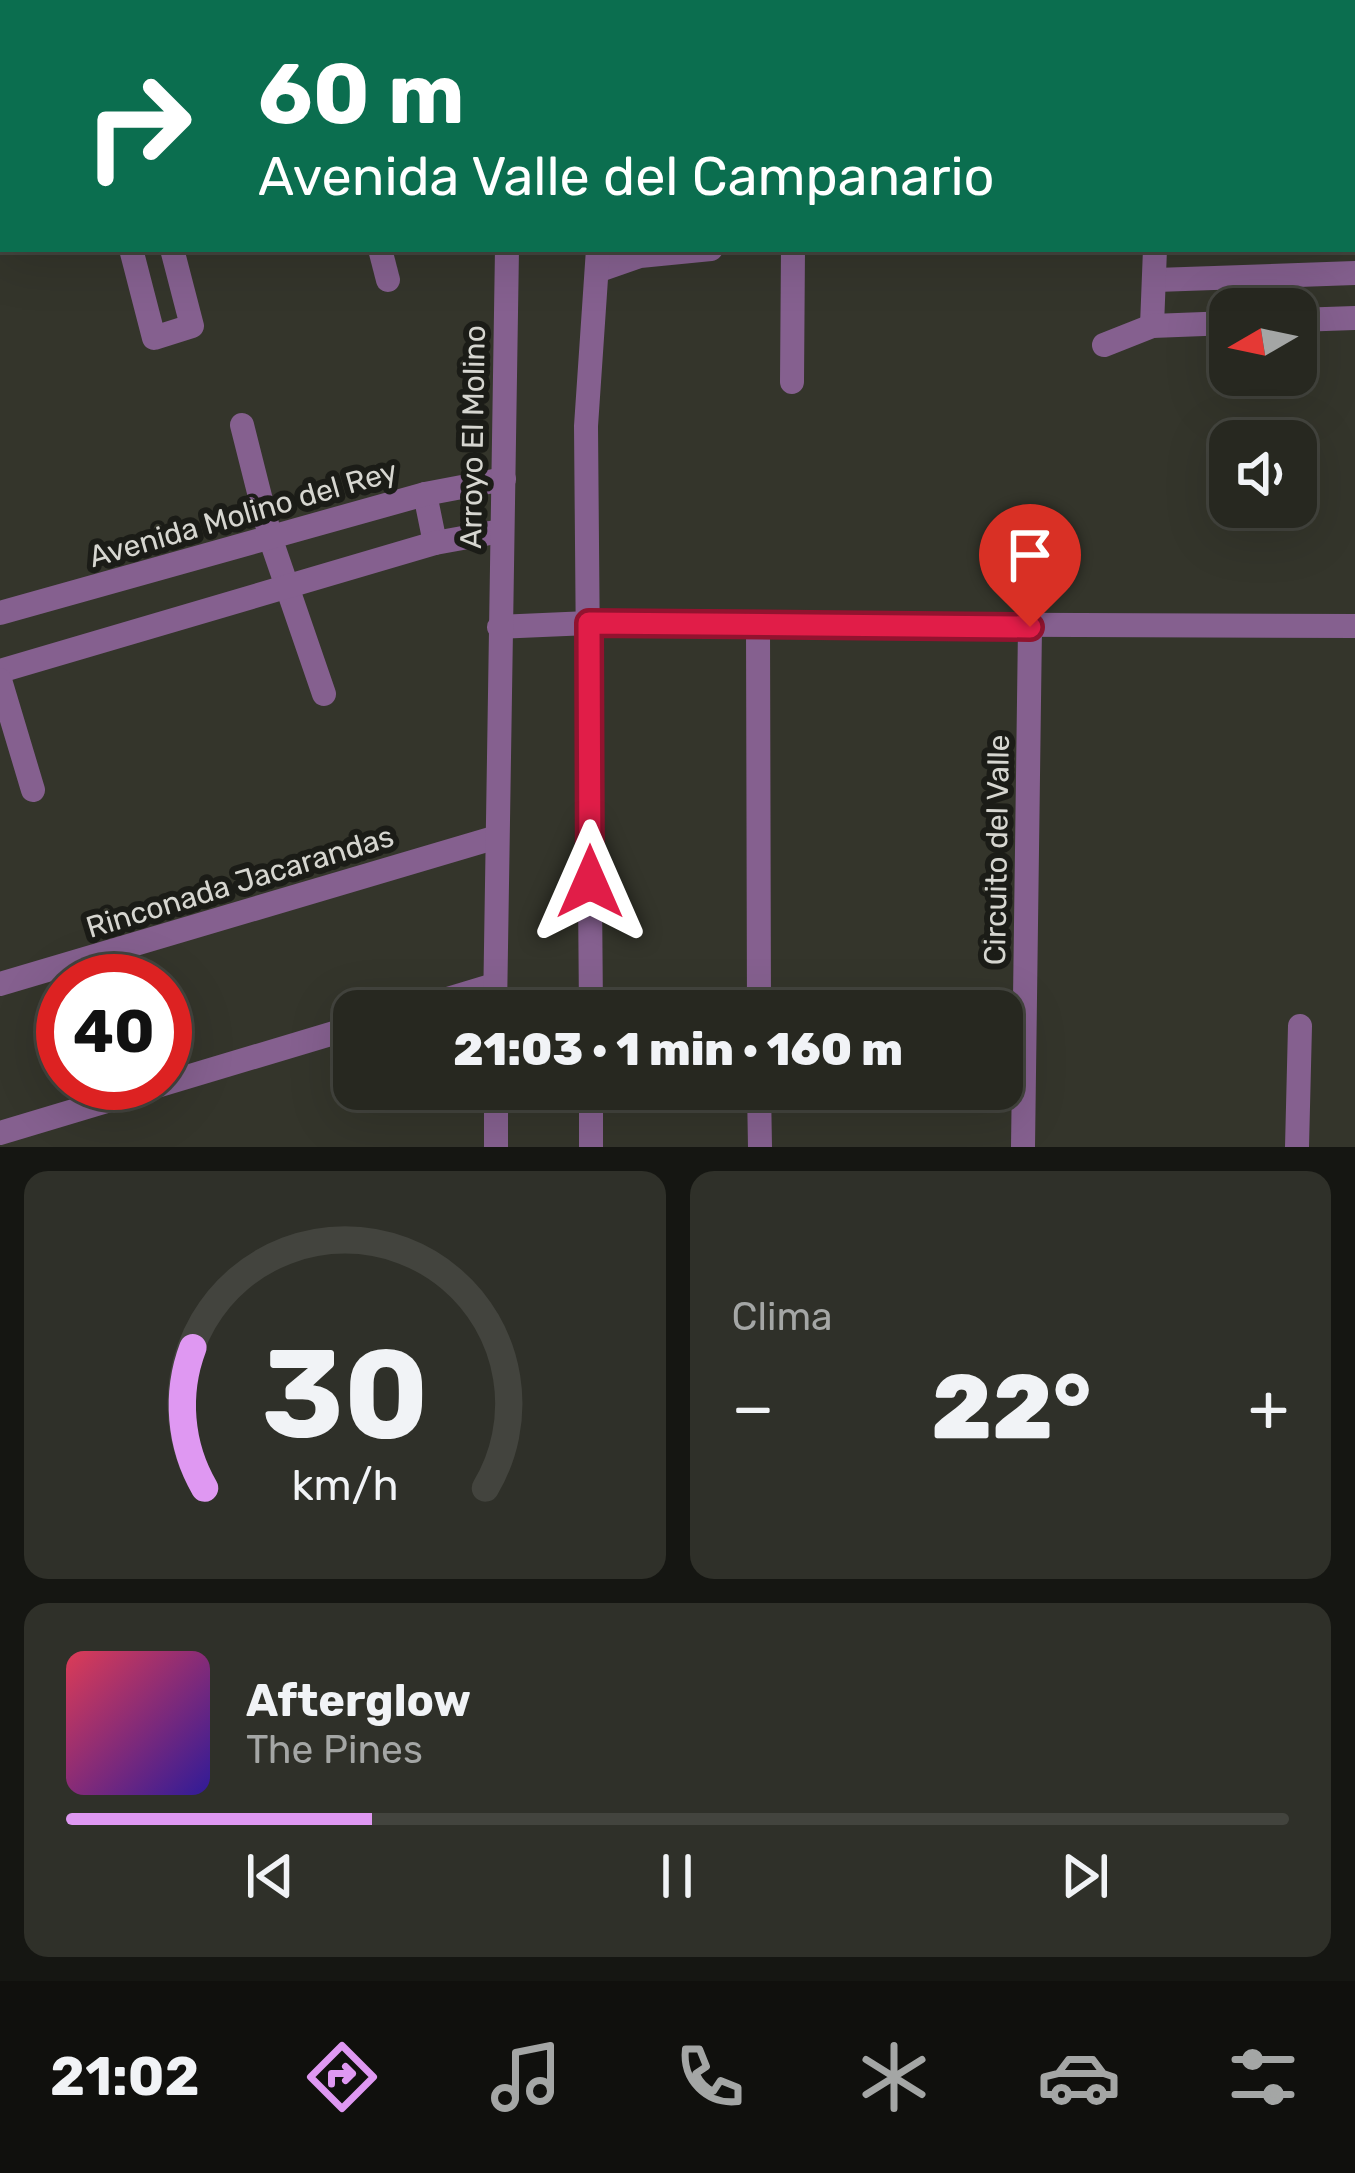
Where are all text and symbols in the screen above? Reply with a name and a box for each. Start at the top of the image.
text: 60 m [258,44,465,144]
icon: right [60,48,216,204]
text: Avenida Valle del Campanario [258,145,995,209]
north arrow [1209,288,1317,396]
map controls [1209,288,1317,528]
street label: Arroyo El Molino [453,325,493,549]
button: sound [1209,420,1317,528]
street label: Avenida Molino del Rey [85,453,401,575]
pin [979,504,1081,627]
icon: arrive [997,522,1063,588]
street label: Circuito del Valle [977,734,1017,966]
street label: Rinconada Jacarandas [82,818,398,946]
position arrow [527,819,653,945]
speed limit sign: 40 [36,954,192,1110]
text: 21:03 · 1 min · 160 m [453,1023,903,1076]
text: Clima [732,1294,833,1340]
text: 30 [261,1320,428,1468]
text: 22° [931,1354,1091,1461]
text: − [732,1368,774,1447]
text: + [1248,1368,1289,1447]
text: km/h [291,1460,398,1511]
text: Afterglow [246,1674,471,1727]
text: The Pines [246,1727,423,1773]
icon: previous [237,1843,303,1909]
icon: pause [644,1843,710,1909]
icon: next [1052,1843,1118,1909]
icon: directions [300,2035,384,2119]
icon: music [484,2035,568,2119]
icon: phone [668,2035,752,2119]
icon: climate [852,2035,936,2119]
icon: car [1037,2035,1121,2119]
icon: filters [1221,2035,1305,2119]
text: 21:02 [50,2045,200,2109]

